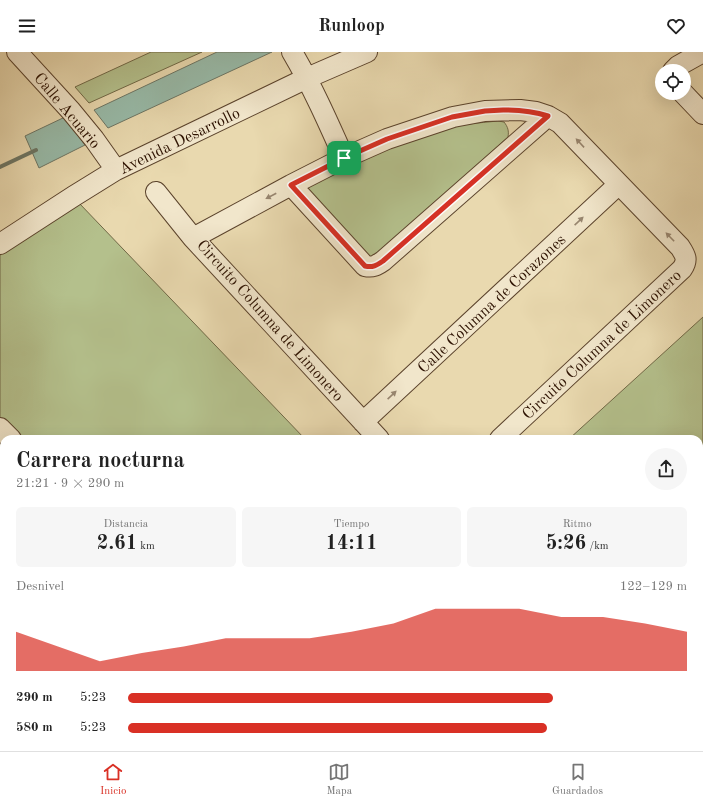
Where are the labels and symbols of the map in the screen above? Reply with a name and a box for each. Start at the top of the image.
street label: Calle Acuario [30,70,103,152]
street label: Avenida Desarrollo [117,106,243,178]
one-way arrow [576,138,585,148]
pin [327,141,361,175]
one-way arrow [265,193,277,199]
one-way arrow [574,216,584,226]
street label: Calle Columna de Corazones [415,232,569,377]
one-way arrow [665,232,675,242]
street label: Circuito Columna de Limonero [193,238,346,405]
street label: Circuito Columna de Limonero [520,268,685,423]
one-way arrow [387,391,397,400]

